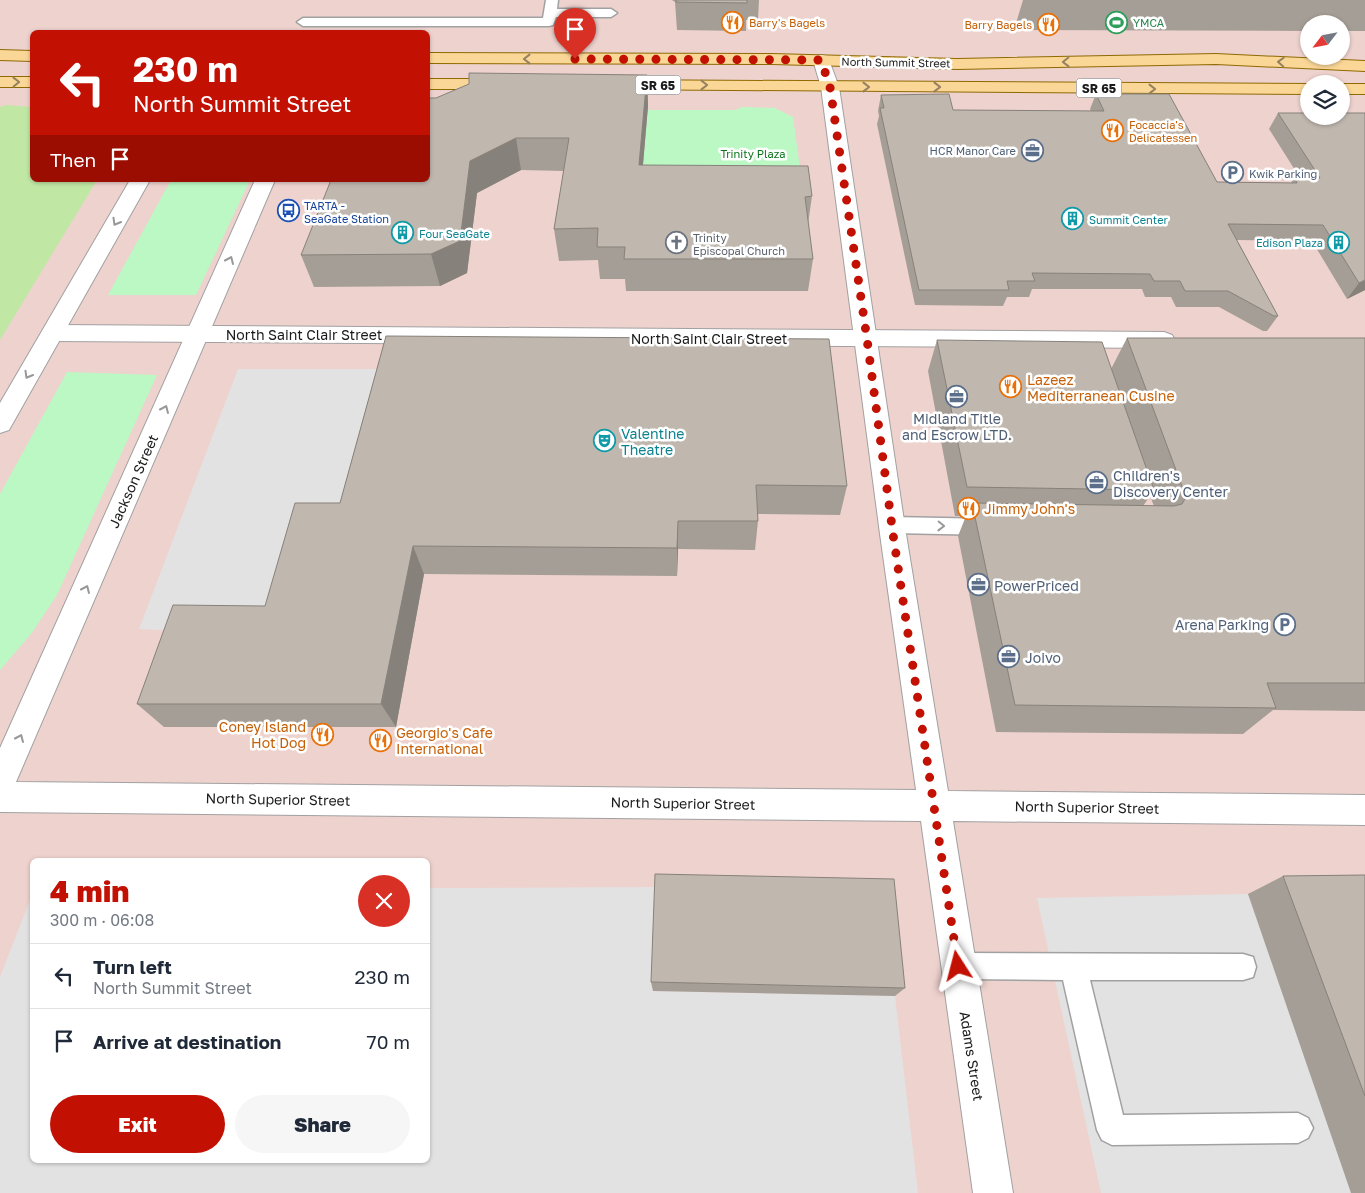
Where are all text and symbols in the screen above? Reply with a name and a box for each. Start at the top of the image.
pin [554,8,596,59]
restaurant icon: Barry's Bagels [721,10,745,34]
sports icon: YMCA [1105,10,1129,34]
restaurant icon: Barry Bagels [1036,12,1060,36]
icon: arrive [561,15,589,43]
north arrow [1300,15,1350,65]
map controls [1300,15,1350,125]
place label: Barry's Bagels [749,16,825,29]
place label: YMCA [1133,16,1165,29]
place label: Barry Bagels [965,18,1032,31]
text: 230 m [133,48,238,90]
icon: left [50,50,115,115]
one-way arrow [523,53,531,64]
street label: North Summit Street [841,55,951,69]
one-way arrow [1062,57,1070,67]
one-way arrow [1277,57,1285,67]
button: layers [1300,75,1350,125]
road number: SR 65 [636,76,680,94]
one-way arrow [13,77,21,87]
road number: SR 65 [1076,78,1122,98]
one-way arrow [700,80,708,90]
one-way arrow [862,82,870,92]
one-way arrow [934,82,942,92]
one-way arrow [1149,84,1157,94]
text: North Summit Street [133,90,351,117]
restaurant icon: Focaccia's Delicatessen [1101,118,1125,142]
place label: Focaccia's Delicatessen [1129,118,1197,144]
office icon: HCR Manor Care [1020,138,1044,162]
place label: HCR Manor Care [930,144,1016,157]
icon: arrive [106,145,134,173]
park label: Trinity Plaza [720,147,786,160]
text: Then [50,148,96,171]
parking icon: Kwik Parking [1221,161,1245,185]
place label: Kwik Parking [1249,167,1317,180]
bus stop icon: TARTA - SeaGate Station [276,199,300,223]
place label: TARTA - SeaGate Station [304,199,389,225]
building icon: Summit Center [1061,207,1085,231]
place label: Summit Center [1089,213,1169,226]
one-way arrow [112,217,122,226]
building icon: Four SeaGate [391,221,415,245]
place label: Four SeaGate [419,227,490,240]
building icon: Edison Plaza [1327,230,1351,254]
church icon: Trinity Episcopal Church [665,231,689,255]
place label: Trinity Episcopal Church [693,231,785,257]
place label: Edison Plaza [1256,236,1323,249]
one-way arrow [224,256,235,265]
street label: North Saint Clair Street [226,326,382,343]
street label: North Saint Clair Street [631,330,787,347]
one-way arrow [25,370,35,379]
place label: Lazeez Mediterranean Cusine [1027,371,1175,404]
restaurant icon: Lazeez Mediterranean Cusine [999,375,1023,399]
office icon: Midland Title and Escrow LTD. [945,384,969,408]
one-way arrow [158,405,169,414]
place label: Midland Title and Escrow LTD. [902,410,1012,443]
place label: Valentine Theatre [621,425,684,458]
theatre icon: Valentine Theatre [593,429,617,453]
street label: Jackson Street [105,432,161,530]
place label: Children's Discovery Center [1113,467,1228,500]
office icon: Children's Discovery Center [1085,471,1109,495]
restaurant icon: Jimmy John's [956,496,980,520]
place label: Jimmy John's [984,500,1075,517]
one-way arrow [937,521,945,531]
office icon: PowerPriced [966,573,990,597]
place label: PowerPriced [994,577,1079,594]
one-way arrow [79,585,90,594]
parking icon: Arena Parking [1273,612,1297,636]
place label: Arena Parking [1175,616,1269,633]
office icon: Joivo [997,645,1021,669]
place label: Joivo [1025,649,1061,666]
place label: Coney Island Hot Dog [219,718,306,751]
restaurant icon: Coney Island Hot Dog [310,722,334,746]
place label: Georgio's Cafe International [396,724,493,757]
restaurant icon: Georgio's Cafe International [368,728,392,752]
one-way arrow [14,734,25,743]
street label: North Superior Street [206,789,350,809]
street label: North Superior Street [611,793,755,813]
street label: North Superior Street [1015,797,1159,817]
text: 4 min [50,873,129,909]
button: close [358,875,410,927]
text: 300 m · 06:08 [50,910,154,930]
position arrow [931,939,983,991]
text: Turn left [93,955,172,978]
icon: left [50,962,78,990]
text: 230 m [355,965,410,988]
text: North Summit Street [93,978,252,998]
street label: Adams Street [957,1010,987,1102]
icon: arrive [50,1027,78,1055]
text: Arrive at destination [93,1030,281,1053]
text: 70 m [367,1030,410,1053]
button: Exit [50,1095,225,1153]
button: Share [235,1095,410,1153]

